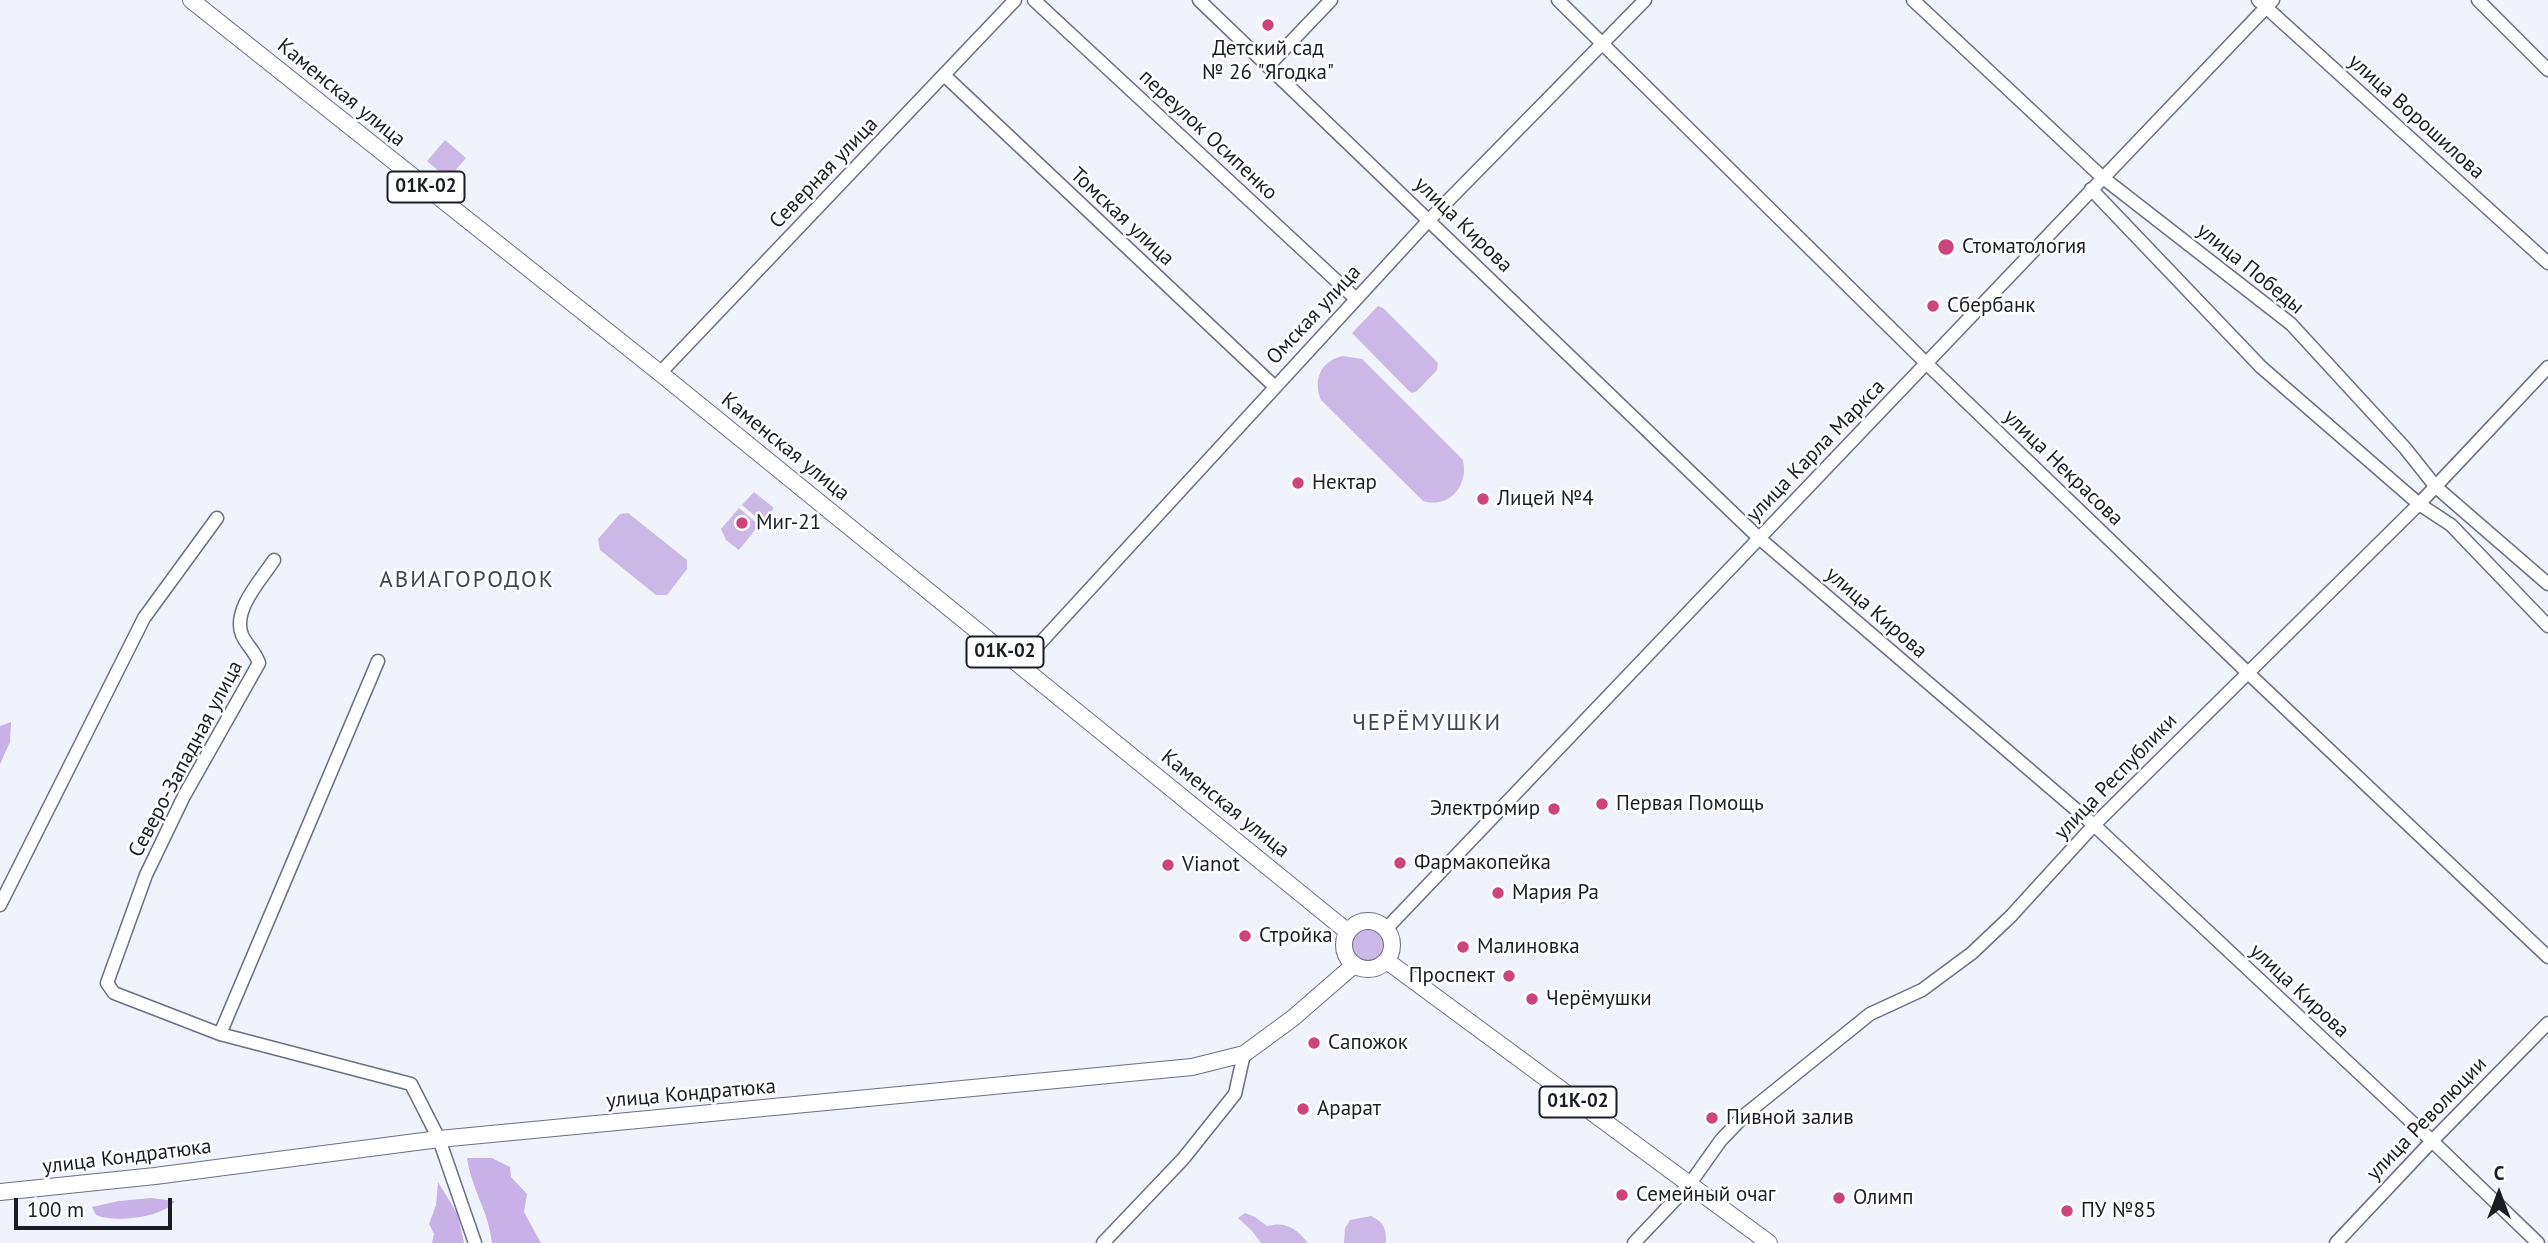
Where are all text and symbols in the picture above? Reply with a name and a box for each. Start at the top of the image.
marker: Детский сад № 26 "Ягодка" [1260,17,1276,33]
street label: Каменская улица [272,34,410,152]
place label: Детский сад № 26 "Ягодка" [1202,36,1334,86]
street label: улица Ворошилова [2343,49,2489,185]
street label: переулок Осипенко [1134,64,1282,206]
street label: Северная улица [764,112,884,234]
street label: Томская улица [1065,163,1179,271]
road number: 01К-02 [388,172,464,202]
street label: улица Кирова [1409,172,1517,278]
street label: улица Победы [2191,218,2309,320]
place label: Стоматология [1962,234,2086,260]
marker: Стоматология [1936,237,1956,257]
street label: Омская улица [1262,260,1366,370]
place label: Сбербанк [1947,293,2035,319]
marker: Сбербанк [1925,298,1941,314]
street label: улица Карла Маркса [1742,375,1890,527]
street label: Каменская улица [716,388,854,506]
street label: улица Некрасова [1998,404,2128,532]
place label: Нектар [1312,470,1377,496]
marker: Нектар [1290,475,1306,491]
place label: Лицей №4 [1497,486,1594,512]
marker: Лицей №4 [1475,491,1491,507]
place label: Миг-21 [756,510,821,536]
marker: Миг-21 [734,515,750,531]
street label: улица Кирова [1820,562,1932,664]
district label: АВИАГОРОДОК [381,566,553,594]
road number: 01К-02 [967,636,1044,667]
street label: Северо-Западная улица [124,656,248,862]
district label: ЧЕРЁМУШКИ [1353,709,1501,737]
street label: улица Республики [2049,709,2183,845]
street label: Каменская улица [1156,745,1294,863]
place label: Первая Помощь [1616,791,1764,817]
place label: Электромир [1430,796,1540,822]
marker: Первая Помощь [1594,796,1610,812]
marker: Электромир [1546,801,1562,817]
place label: Фармакопейка [1414,850,1551,876]
place label: Vianot [1182,852,1240,878]
marker: Фармакопейка [1392,855,1408,871]
marker: Vianot [1160,857,1176,873]
place label: Мария Ра [1512,880,1599,906]
marker: Мария Ра [1490,885,1506,901]
place label: Стройка [1259,923,1333,949]
marker: Стройка [1237,928,1253,944]
place label: Малиновка [1477,934,1580,960]
marker: Малиновка [1455,939,1471,955]
street label: улица Кирова [2244,939,2354,1043]
place label: Проспект [1409,963,1495,989]
marker: Проспект [1501,968,1517,984]
place label: Черёмушки [1546,986,1652,1012]
marker: Черёмушки [1524,991,1540,1007]
place label: Сапожок [1328,1030,1408,1056]
marker: Сапожок [1306,1035,1322,1051]
street label: улица Революции [2362,1052,2492,1186]
street label: улица Кондратюка [605,1074,777,1114]
road number: 01К-02 [1540,1086,1616,1118]
place label: Арарат [1317,1096,1381,1122]
marker: Арарат [1295,1101,1311,1117]
place label: Пивной залив [1726,1105,1854,1131]
marker: Пивной залив [1704,1110,1720,1126]
street label: улица Кондратюка [41,1134,213,1180]
north arrow [2464,1159,2534,1229]
text: С [2494,1161,2504,1185]
place label: Семейный очаг [1636,1182,1776,1208]
scale bar [18,1184,175,1228]
place label: Олимп [1853,1185,1914,1211]
marker: Семейный очаг [1614,1187,1630,1203]
marker: Олимп [1831,1190,1847,1206]
text: 100 m [27,1196,84,1223]
place label: ПУ №85 [2081,1198,2156,1224]
marker: ПУ №85 [2059,1203,2075,1219]

